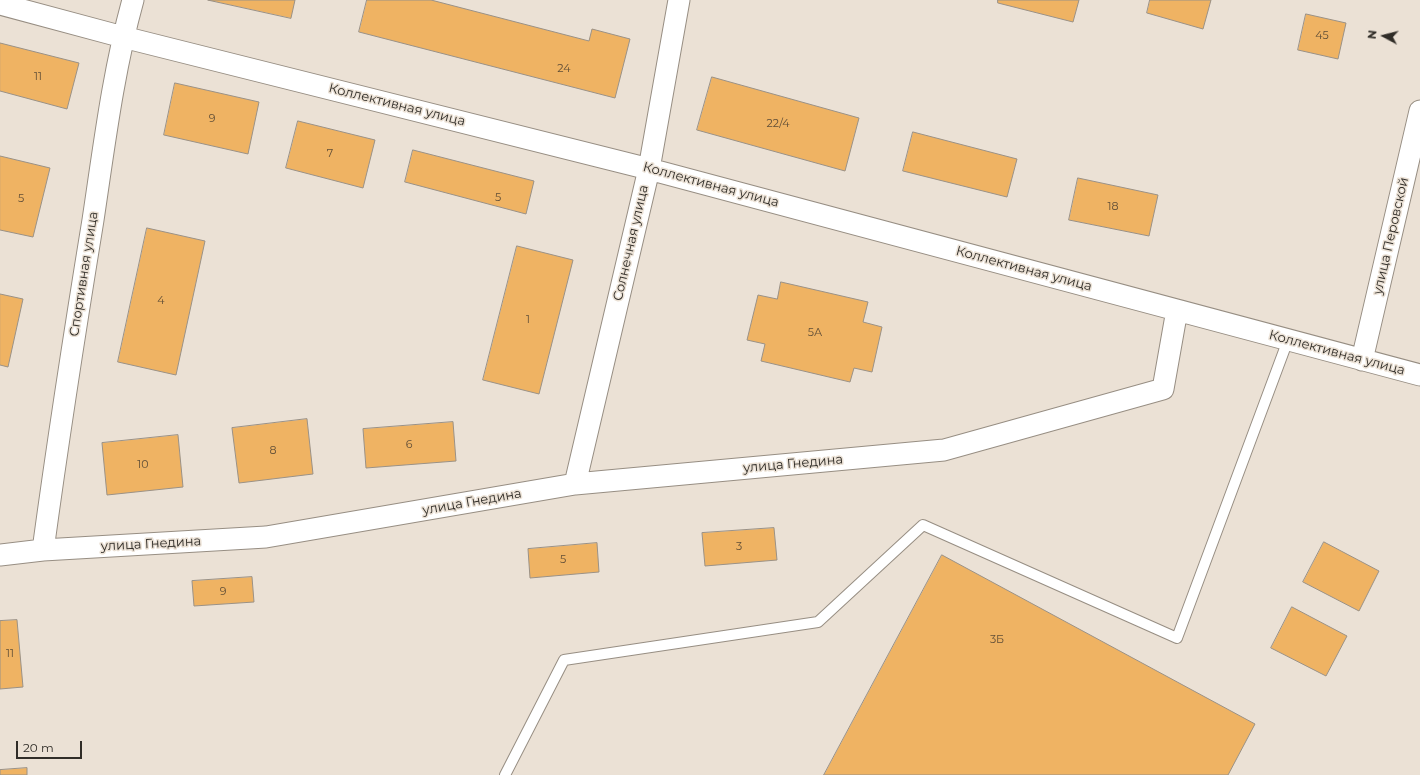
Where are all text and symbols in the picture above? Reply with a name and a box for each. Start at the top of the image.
north arrow [1364,16,1404,56]
house number: 45 [1315,29,1329,43]
text: N [1365,29,1380,40]
house number: 24 [557,62,571,76]
house number: 11 [34,70,42,84]
street label: Коллективная улица [327,80,467,130]
house number: 9 [209,112,215,126]
house number: 22/4 [767,117,789,131]
house number: 7 [327,147,333,161]
street label: Коллективная улица [641,159,781,211]
street label: улица Перовской [1370,176,1412,296]
street label: Солнечная улица [610,184,652,302]
house number: 5 [495,191,501,205]
house number: 5 [18,192,24,206]
house number: 18 [1108,200,1118,214]
street label: Спортивная улица [66,210,102,338]
street label: Коллективная улица [954,243,1094,295]
house number: 4 [157,294,165,308]
house number: 1 [526,313,530,327]
house number: 5А [808,326,822,340]
street label: Коллективная улица [1267,327,1407,379]
house number: 6 [406,438,412,452]
house number: 8 [269,444,277,458]
street label: улица Гнедина [742,452,844,476]
house number: 10 [137,458,149,472]
street label: улица Гнедина [421,486,523,518]
street label: улица Гнедина [101,534,201,554]
house number: 3 [736,540,742,554]
house number: 5 [560,553,566,567]
house number: 9 [220,585,226,599]
house number: 3Б [990,633,1004,647]
house number: 11 [6,647,14,661]
scale bar [18,733,84,759]
text: 20 m [23,740,54,755]

